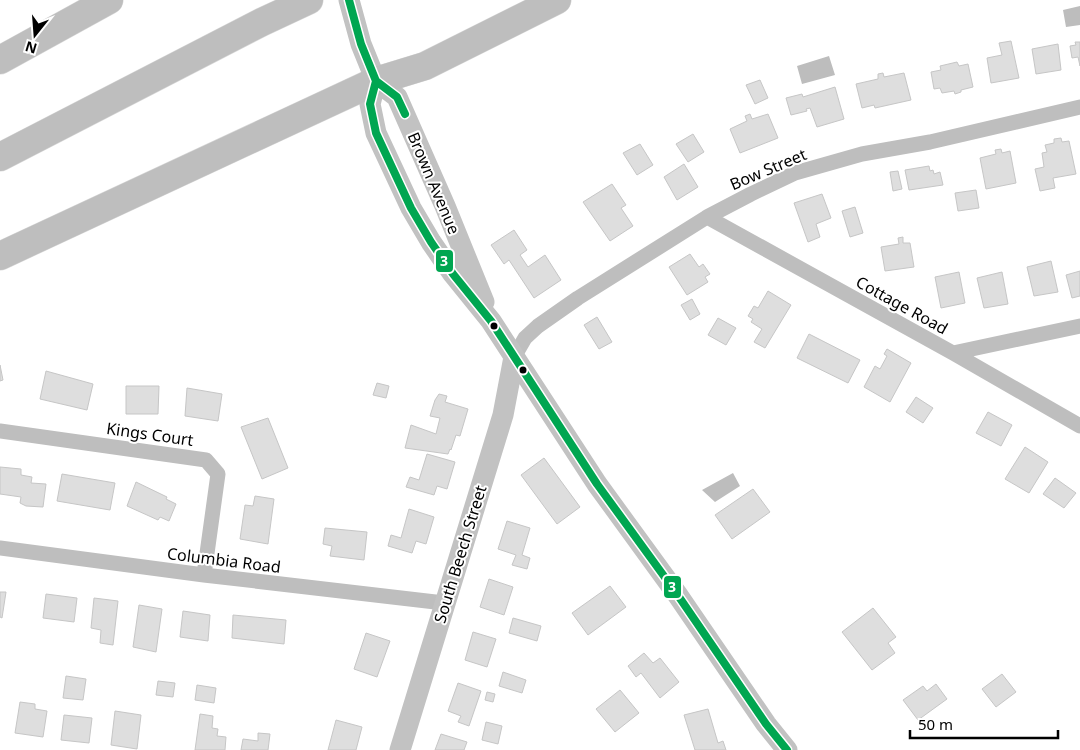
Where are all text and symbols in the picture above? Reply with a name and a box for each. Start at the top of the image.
north arrow [10,10,60,60]
text: N [23,37,39,59]
street label: Brown Avenue [403,129,465,237]
street label: Bow Street [726,143,810,195]
line badge: 3 [435,249,454,273]
text: 3 [440,251,448,270]
street label: Cottage Road [852,271,952,339]
unlabelled marker [489,321,499,331]
unlabelled marker [518,365,528,375]
street label: Kings Court [105,417,195,451]
street label: South Beech Street [429,482,491,626]
street label: Columbia Road [166,542,282,578]
line badge: 3 [663,575,682,599]
text: 3 [668,577,676,596]
scale bar [910,708,1058,740]
text: 50 m [918,714,953,734]

